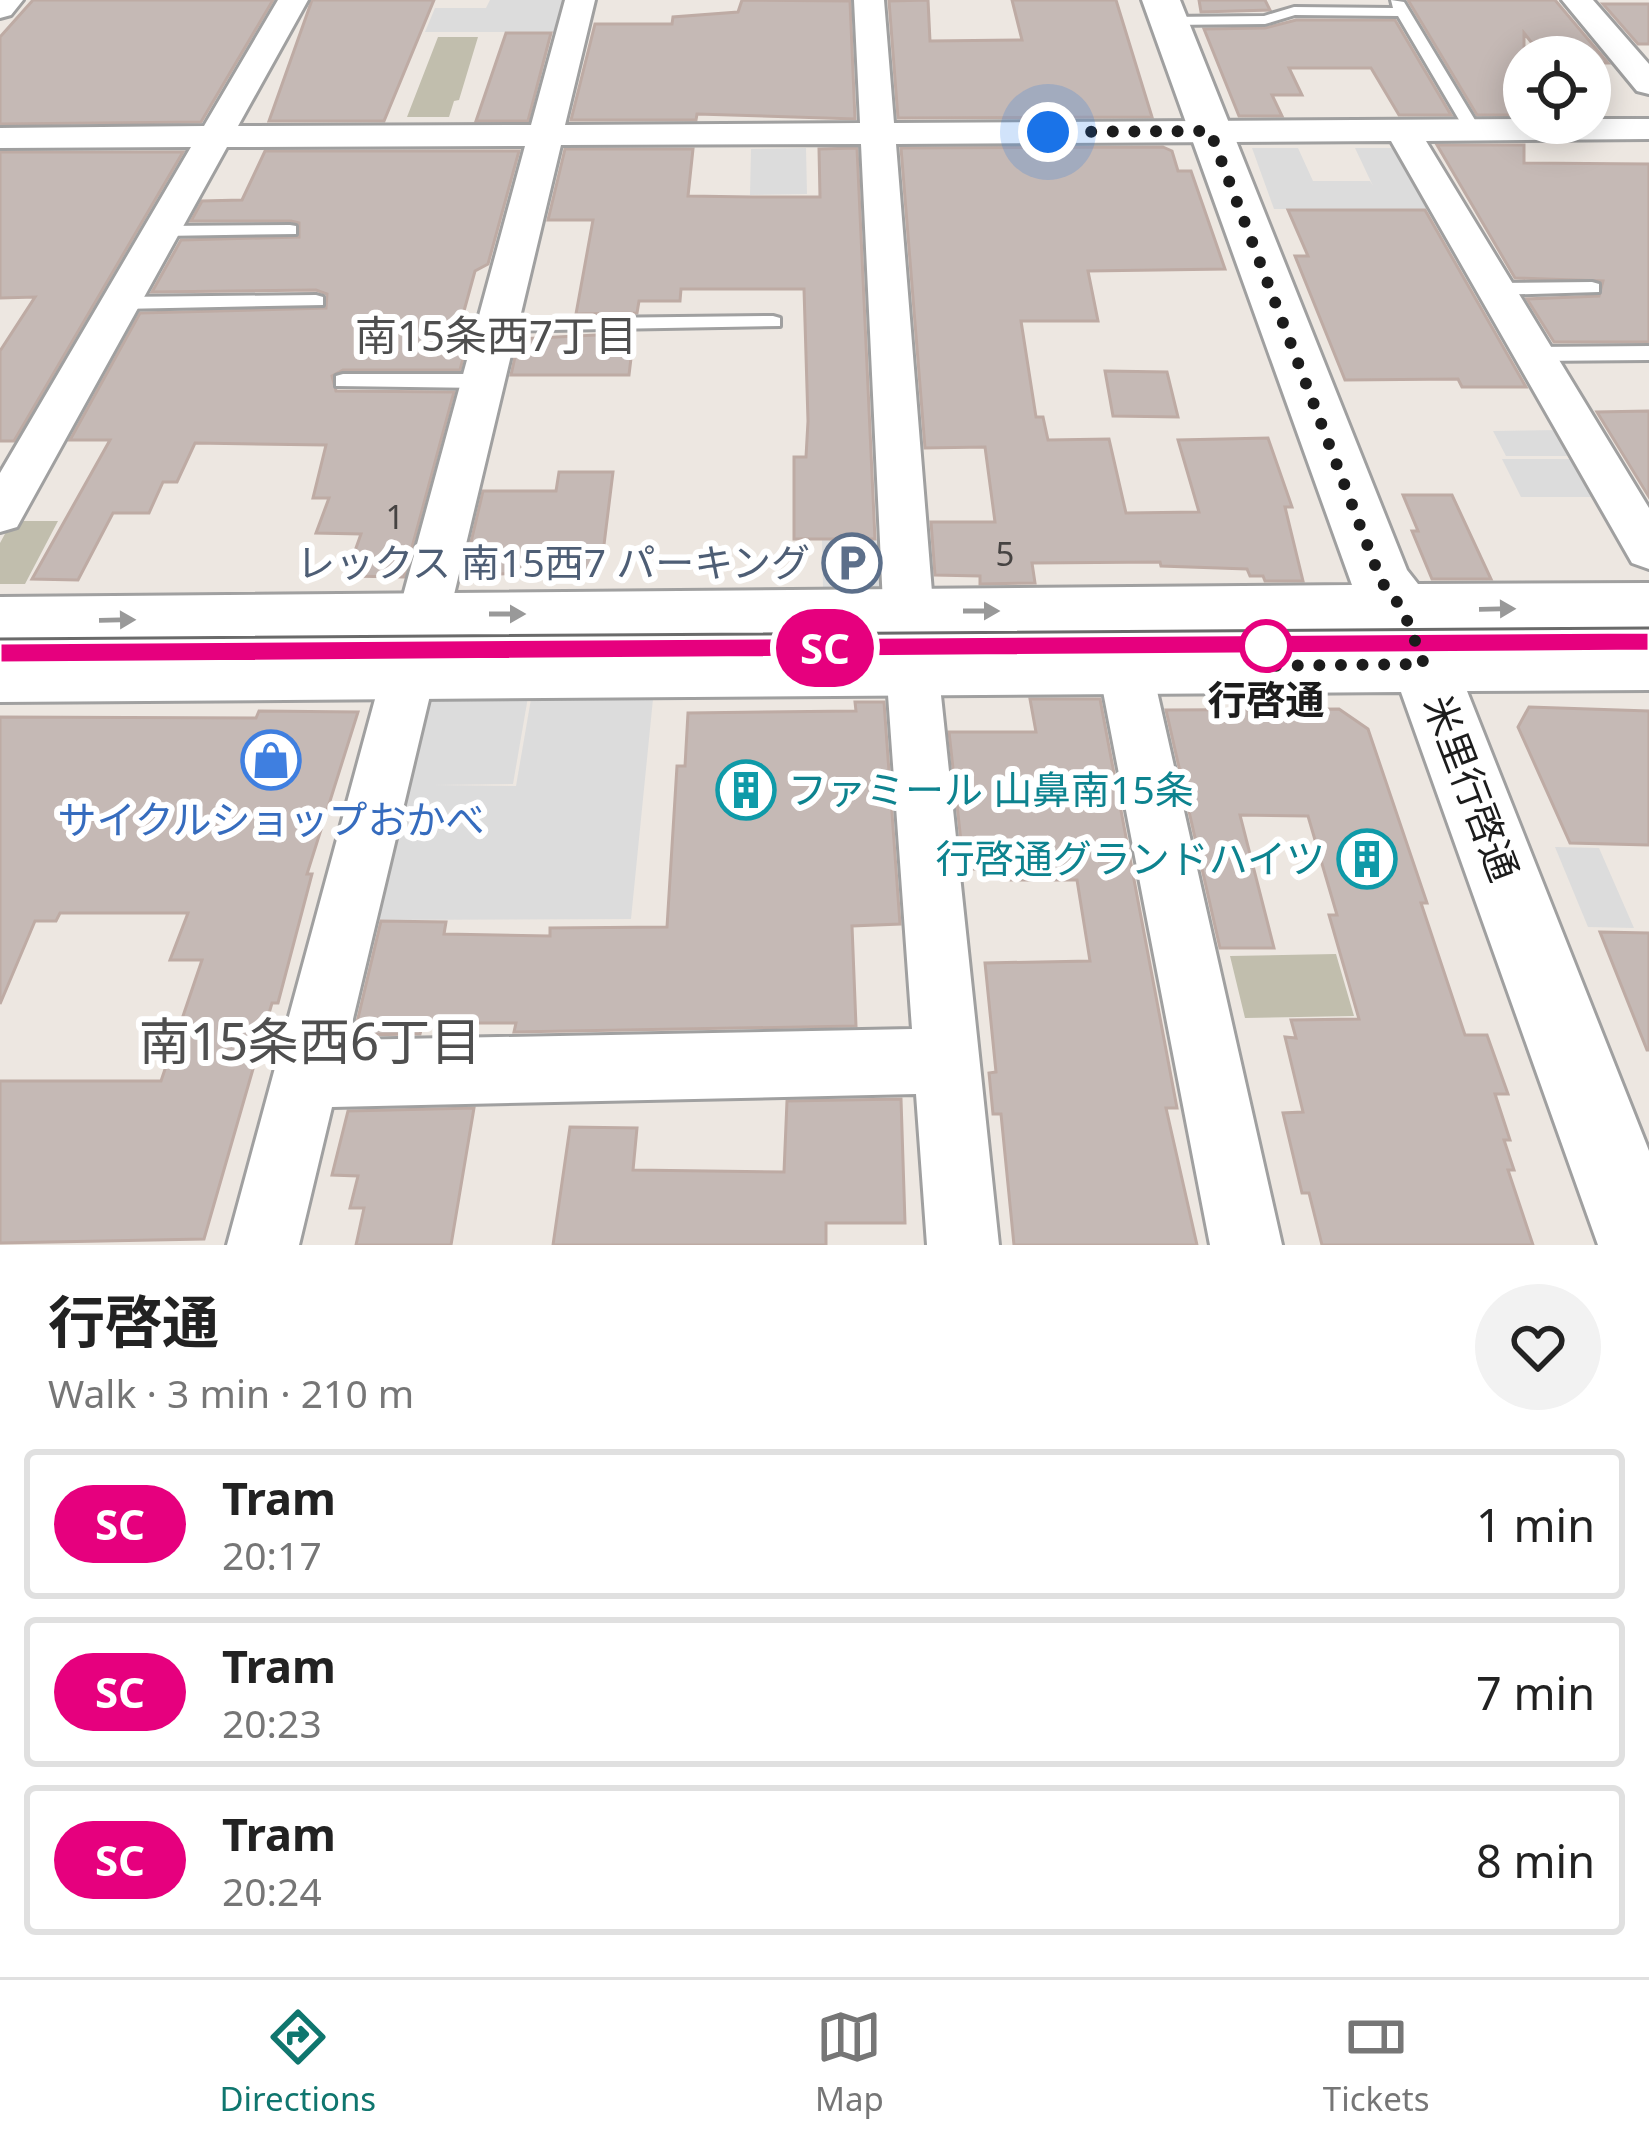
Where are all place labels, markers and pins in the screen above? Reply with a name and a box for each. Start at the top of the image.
parking icon: レックス 南15西7 パーキング [821,532,883,594]
place label: レックス 南15西7 パーキング [296,535,810,588]
marker: 行啓通 [1241,621,1291,671]
place label: 行啓通 [1207,672,1325,725]
shop icon: サイクルショップおかべ [240,729,302,791]
building icon: ファミール 山鼻南15条 [715,759,777,821]
place label: ファミール 山鼻南15条 [788,762,1194,815]
place label: サイクルショップおかべ [57,792,485,845]
building icon: 行啓通グランドハイツ [1336,828,1398,890]
place label: 行啓通グランドハイツ [936,831,1325,884]

